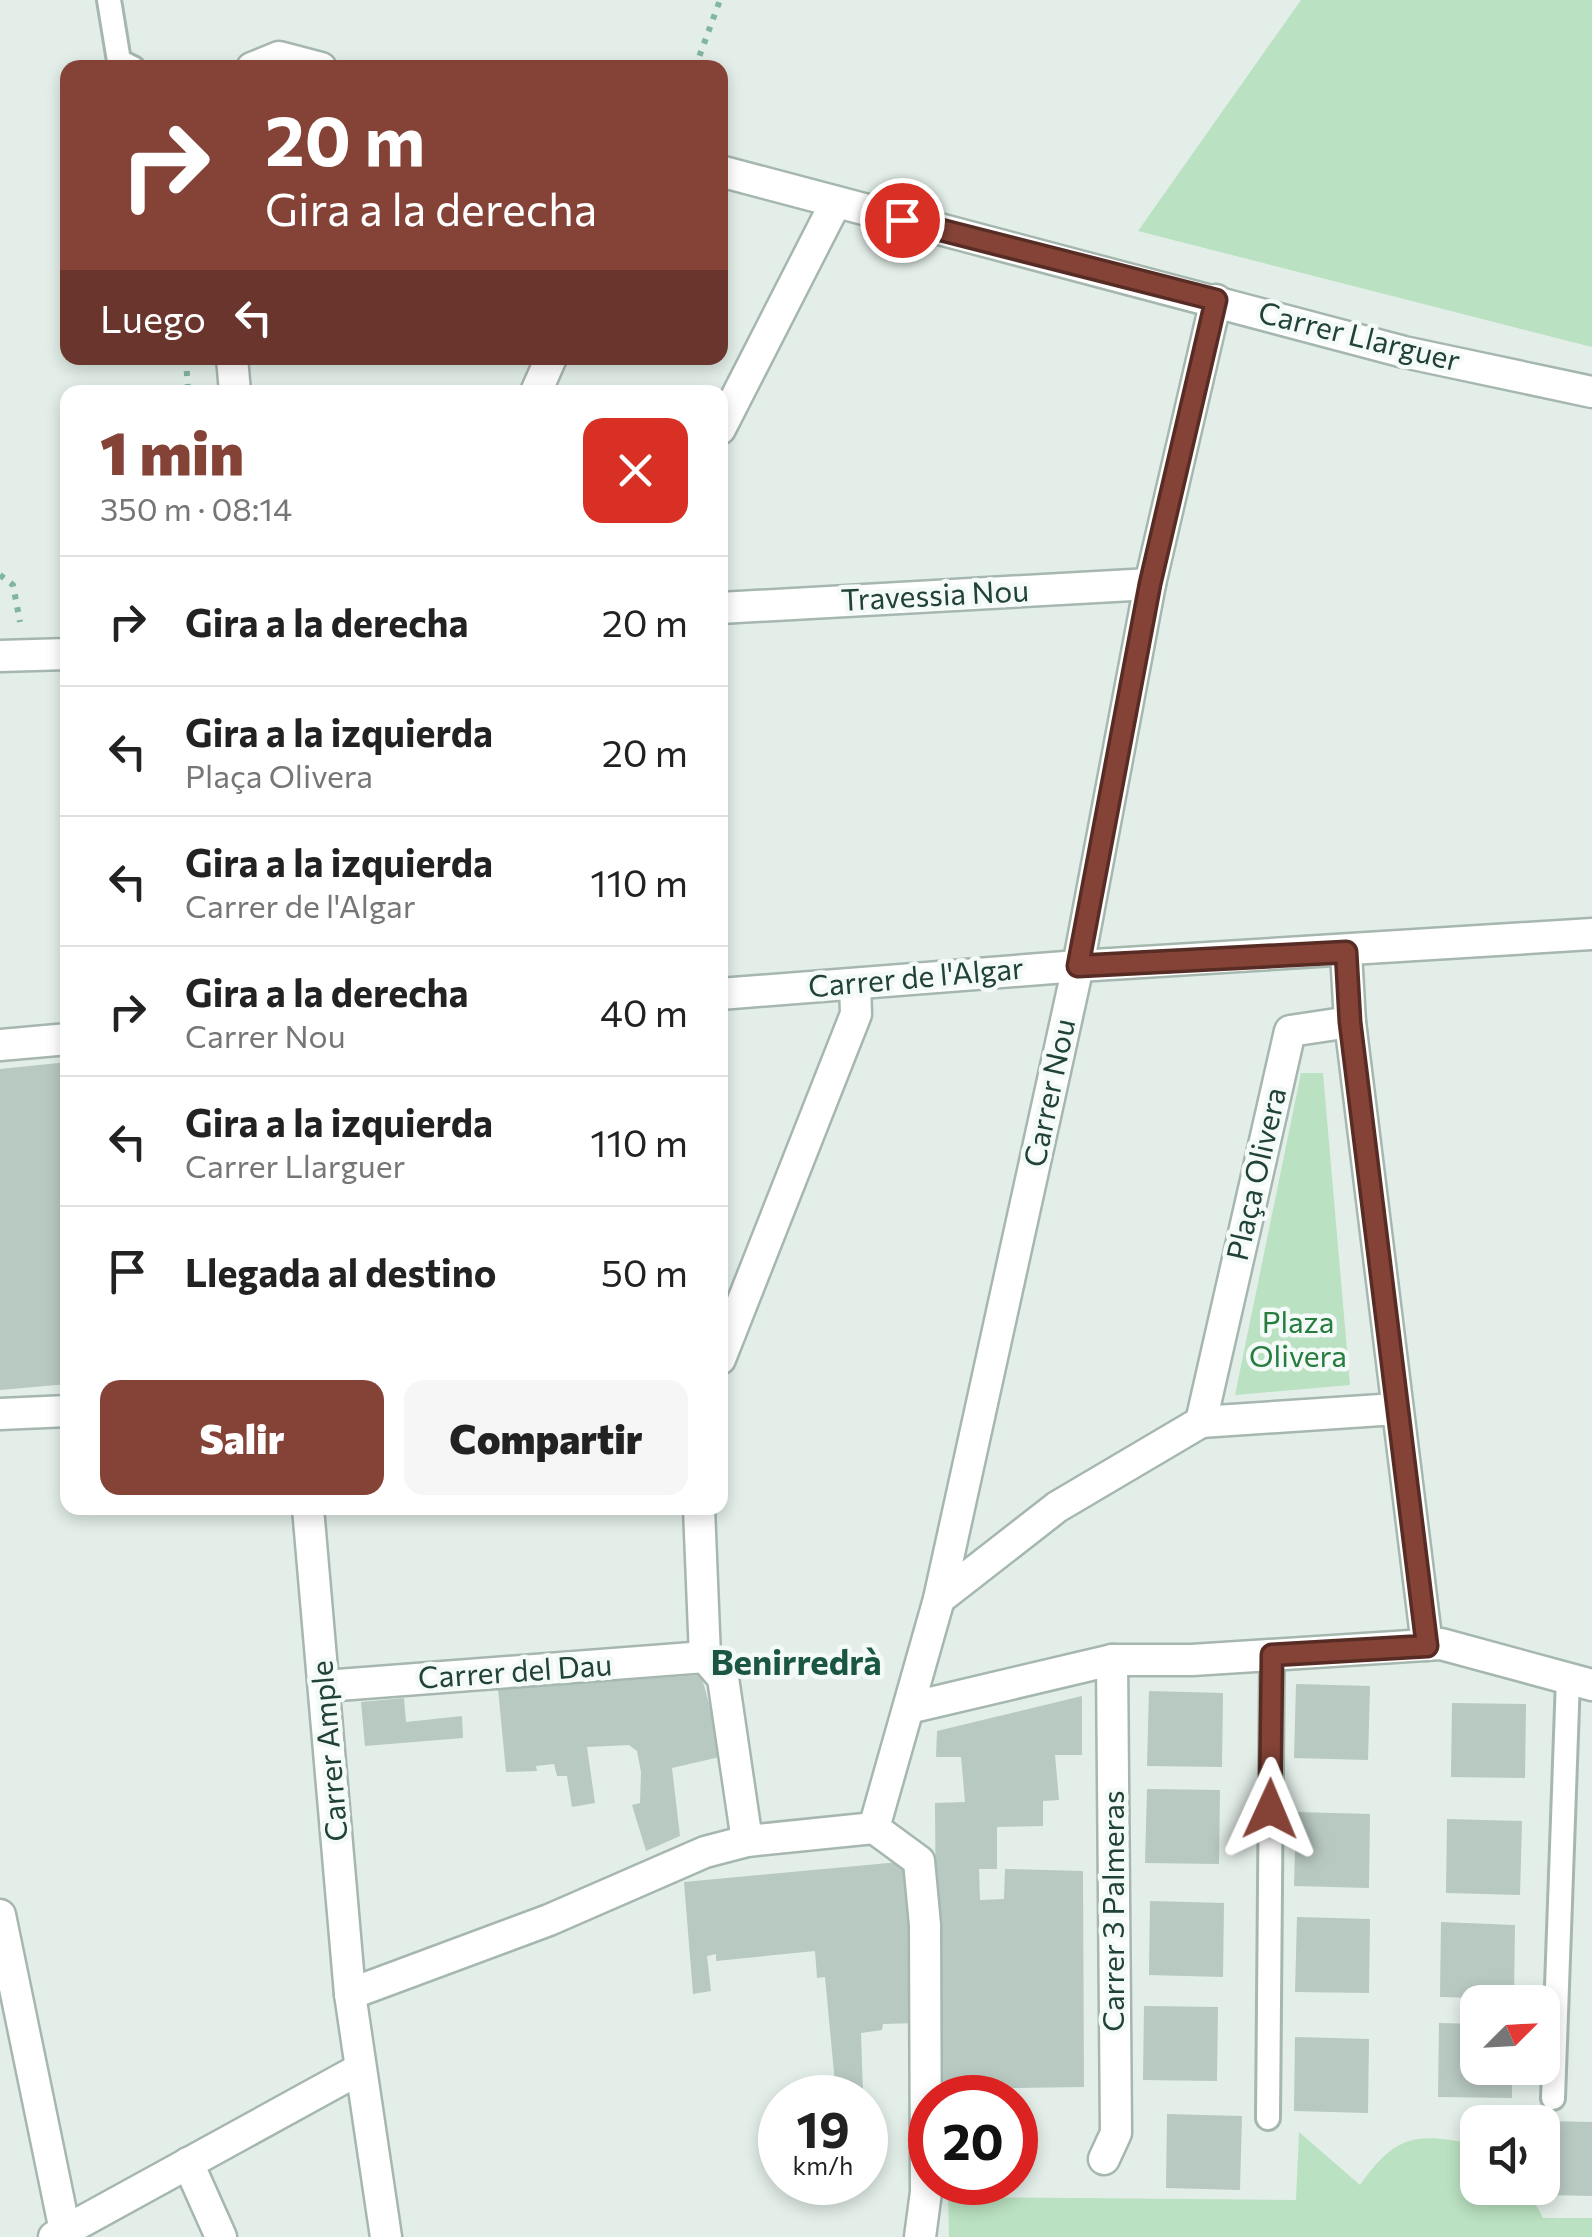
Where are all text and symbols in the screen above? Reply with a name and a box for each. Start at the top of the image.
text: 20 m [265,95,425,180]
icon: right [100,100,230,230]
pin [860,178,945,263]
text: Gira a la derecha [265,180,597,235]
icon: arrive [875,193,930,248]
icon: left [226,290,281,345]
street label: Carrer Llarguer [1255,292,1464,378]
text: Luego [100,294,206,341]
text: 1 min [100,414,244,487]
button: close [583,418,688,523]
text: 350 m · 08:14 [100,488,292,528]
street label: Travessia Nou [840,570,1030,617]
icon: right [100,594,155,649]
text: Gira a la derecha [185,598,469,645]
text: 20 m [602,598,688,645]
text: Gira a la izquierda [185,708,493,755]
icon: left [100,724,155,779]
text: 20 m [602,728,688,775]
text: Plaça Olivera [185,755,373,795]
text: Gira a la izquierda [185,838,493,885]
icon: left [100,854,155,909]
text: 110 m [590,858,688,905]
text: Carrer de l'Algar [185,885,416,925]
street label: Carrer de l'Algar [806,948,1025,1003]
text: Gira a la derecha [185,968,469,1015]
icon: right [100,984,155,1039]
text: 40 m [600,988,688,1035]
text: Carrer Nou [185,1015,346,1055]
street label: Carrer Nou [1014,1015,1081,1170]
street label: Plaça Olivera [1217,1083,1292,1263]
text: Gira a la izquierda [185,1098,493,1145]
icon: left [100,1114,155,1169]
text: 110 m [590,1118,688,1165]
text: Carrer Llarguer [185,1145,405,1185]
icon: arrive [100,1244,155,1299]
text: Llegada al destino [185,1248,496,1295]
text: 50 m [601,1248,688,1295]
park label: Plaza Olivera [1249,1302,1347,1373]
button: Salir [100,1380,384,1495]
button: Compartir [404,1380,688,1495]
district label: Benirredrà [710,1639,882,1682]
street label: Carrer del Dau [417,1644,613,1695]
street label: Carrer Ample [301,1659,354,1843]
position arrow [1218,1757,1322,1861]
street label: Carrer 3 Palmeras [1093,1790,1130,2032]
north arrow [1460,1985,1560,2085]
map controls [1460,1985,1560,2205]
speed limit sign: 20 [908,2075,1038,2205]
text: 19 [796,2097,850,2158]
button: sound [1460,2105,1560,2205]
text: km/h [793,2150,853,2180]

